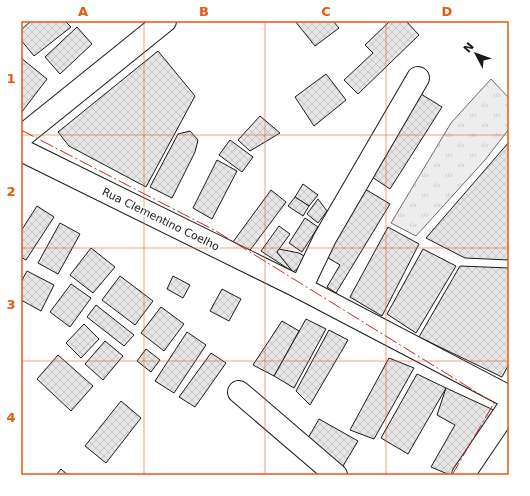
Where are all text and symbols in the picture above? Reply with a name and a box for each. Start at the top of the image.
text: A [78,4,88,19]
text: B [199,4,209,19]
text: C [321,4,331,19]
text: D [442,4,453,19]
north arrow [456,34,496,74]
text: N [461,40,477,56]
text: 1 [6,71,16,86]
text: 2 [6,184,16,199]
street label: Rua Clementino Coelho [100,185,222,254]
text: 3 [6,297,16,312]
text: 4 [6,410,16,425]

